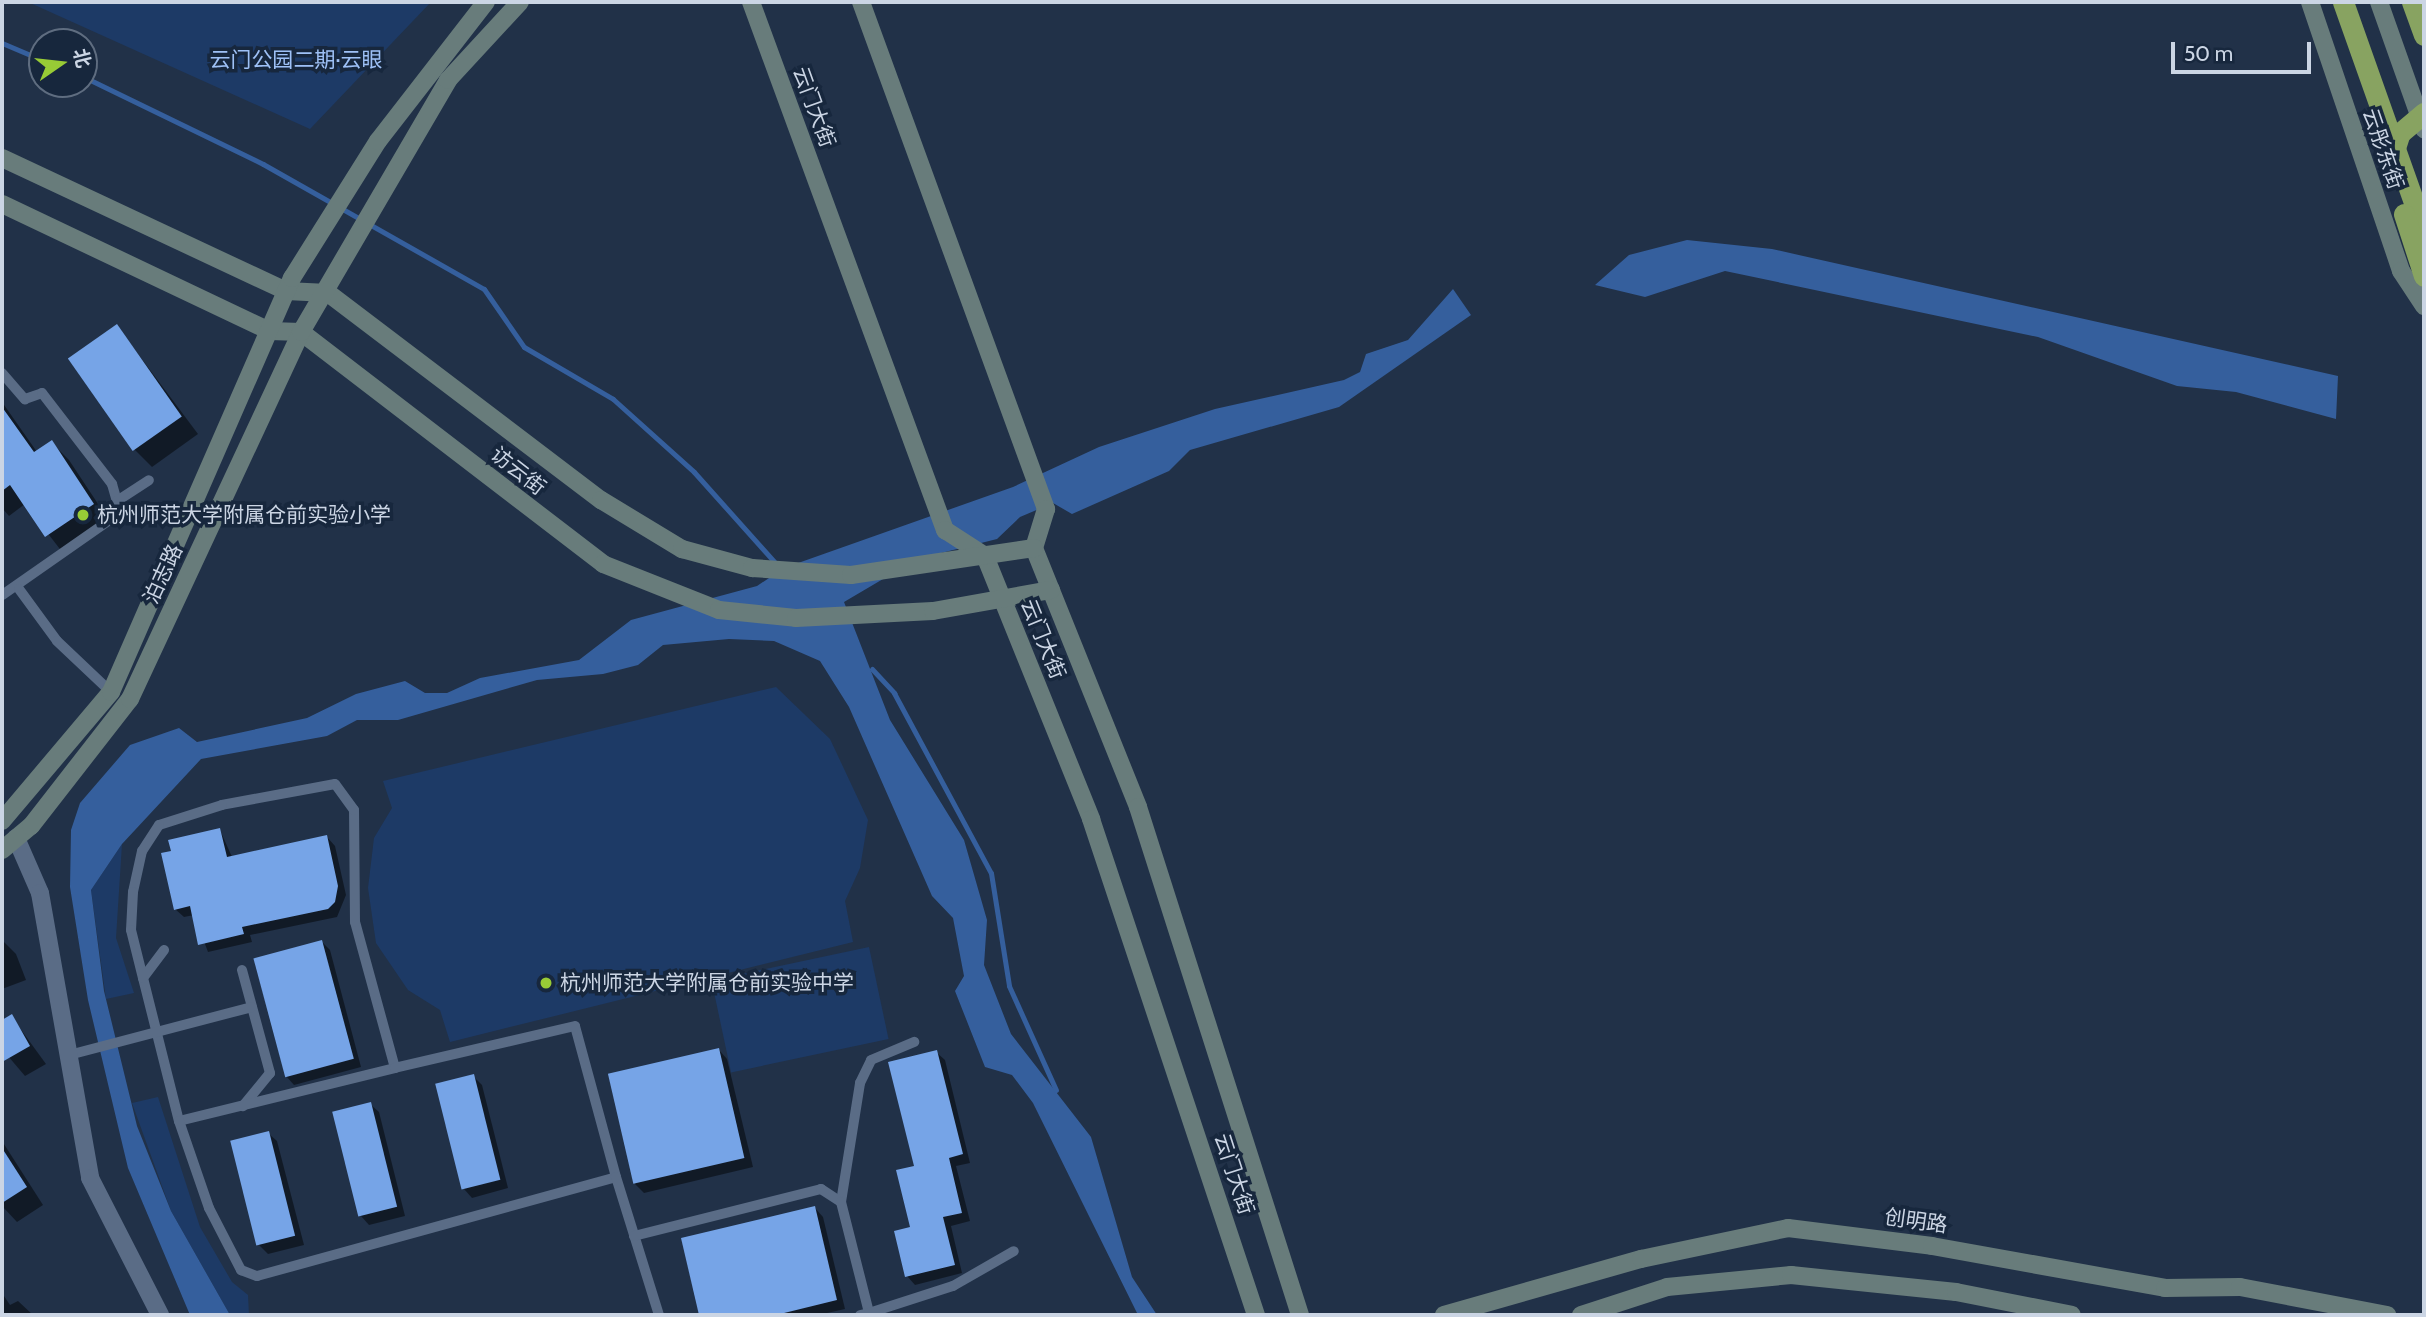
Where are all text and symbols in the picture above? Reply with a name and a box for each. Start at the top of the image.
north arrow [28,28,98,98]
scale bar [2174,28,2314,72]
text: 50 m [2184,41,2233,66]
text: 北 [68,46,95,70]
park label: 云门公园二期·云眼 [210,47,382,73]
street label: 云门大街 [788,63,840,151]
street label: 云彤东街 [2357,105,2409,193]
street label: 访云街 [485,442,551,500]
place label: 杭州师范大学附属仓前实验小学 [97,502,391,528]
marker: 杭州师范大学附属仓前实验小学 [75,507,91,523]
street label: 泊志路 [138,540,188,608]
street label: 云门大街 [1016,595,1070,683]
place label: 杭州师范大学附属仓前实验中学 [560,970,854,996]
marker: 杭州师范大学附属仓前实验中学 [538,975,554,991]
street label: 云门大街 [1209,1130,1259,1218]
street label: 创明路 [1883,1204,1949,1238]

